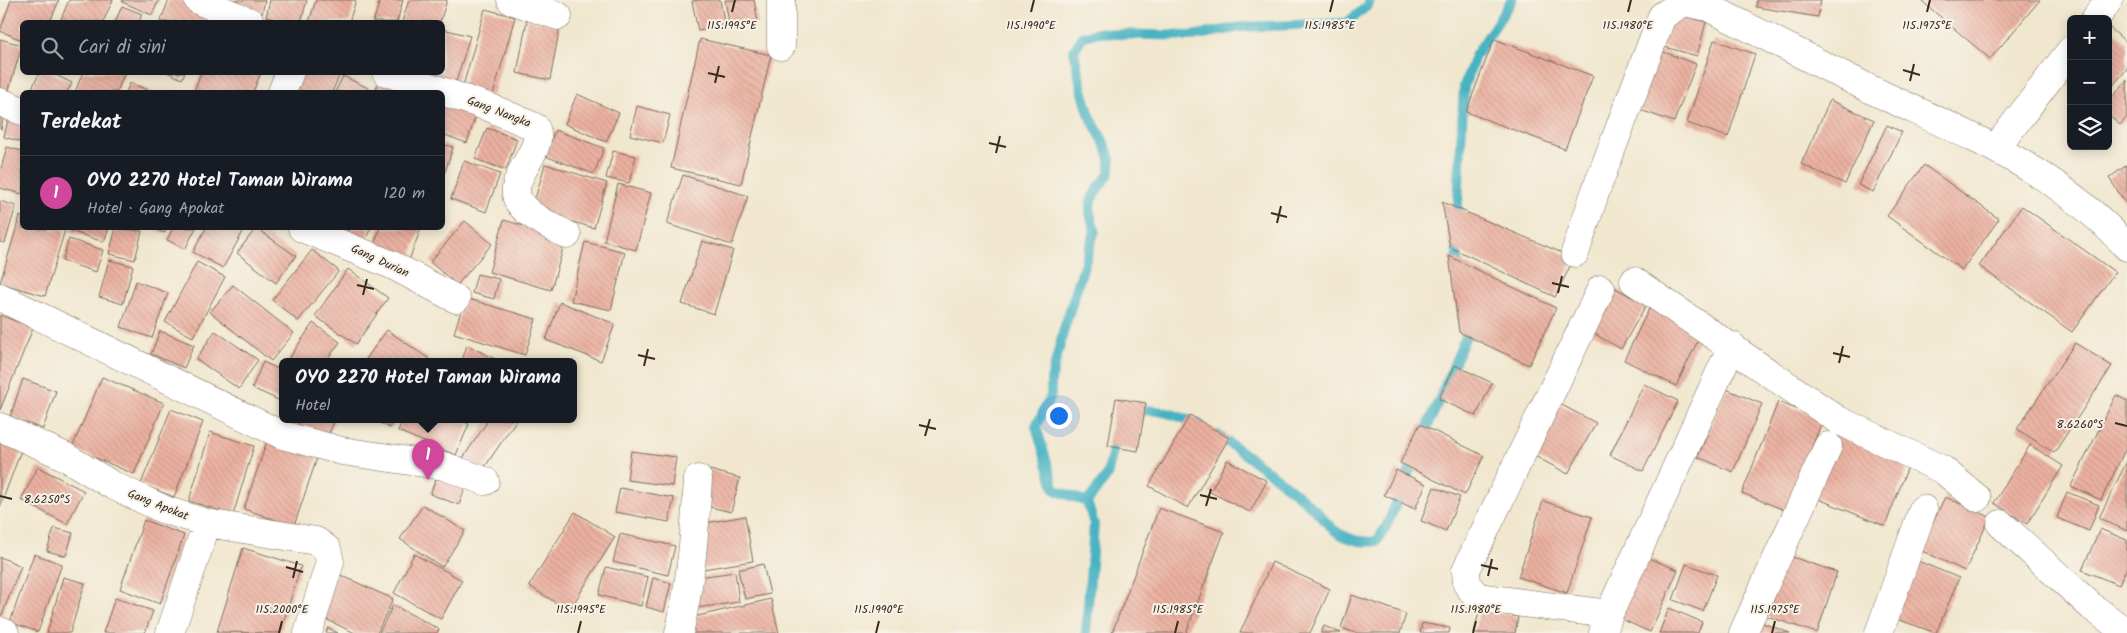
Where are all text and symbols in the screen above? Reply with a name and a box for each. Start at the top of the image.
map controls [2067,15,2112,150]
button: + [2067,15,2112,60]
text: 115.1995°E [707,16,758,35]
text: 115.1990°E [1006,16,1057,35]
text: 115.1985°E [1304,16,1357,35]
text: 115.1980°E [1603,16,1654,35]
text: 115.1975°E [1902,16,1953,35]
search box [20,20,445,75]
text: Cari di sini [78,33,166,63]
icon: search [38,34,66,62]
button: − [2067,60,2112,105]
street label: Gang Nangka [464,91,534,133]
button: layers [2067,105,2112,150]
text: Terdekat [40,106,121,139]
text: OYO 2270 Hotel Taman Wirama [87,166,353,196]
text: 1 [54,181,58,206]
text: 120 m [384,181,425,206]
text: Hotel · Gang Apokat [87,196,225,221]
street label: Gang Durian [348,239,412,283]
popup [279,358,577,423]
text: OYO 2270 Hotel Taman Wirama [295,363,561,393]
text: Hotel [295,393,330,418]
your location [1046,403,1072,429]
text: 8.6260°S [2057,415,2104,434]
pin: 1 [412,439,444,480]
street label: Gang Apokat [125,484,192,526]
text: 8.6250°S [24,490,71,509]
text: 115.2000°E [256,600,309,619]
text: 115.1995°E [556,600,607,619]
text: 115.1990°E [854,600,905,619]
text: 115.1985°E [1152,600,1205,619]
text: 115.1980°E [1451,600,1502,619]
text: 115.1975°E [1750,600,1801,619]

